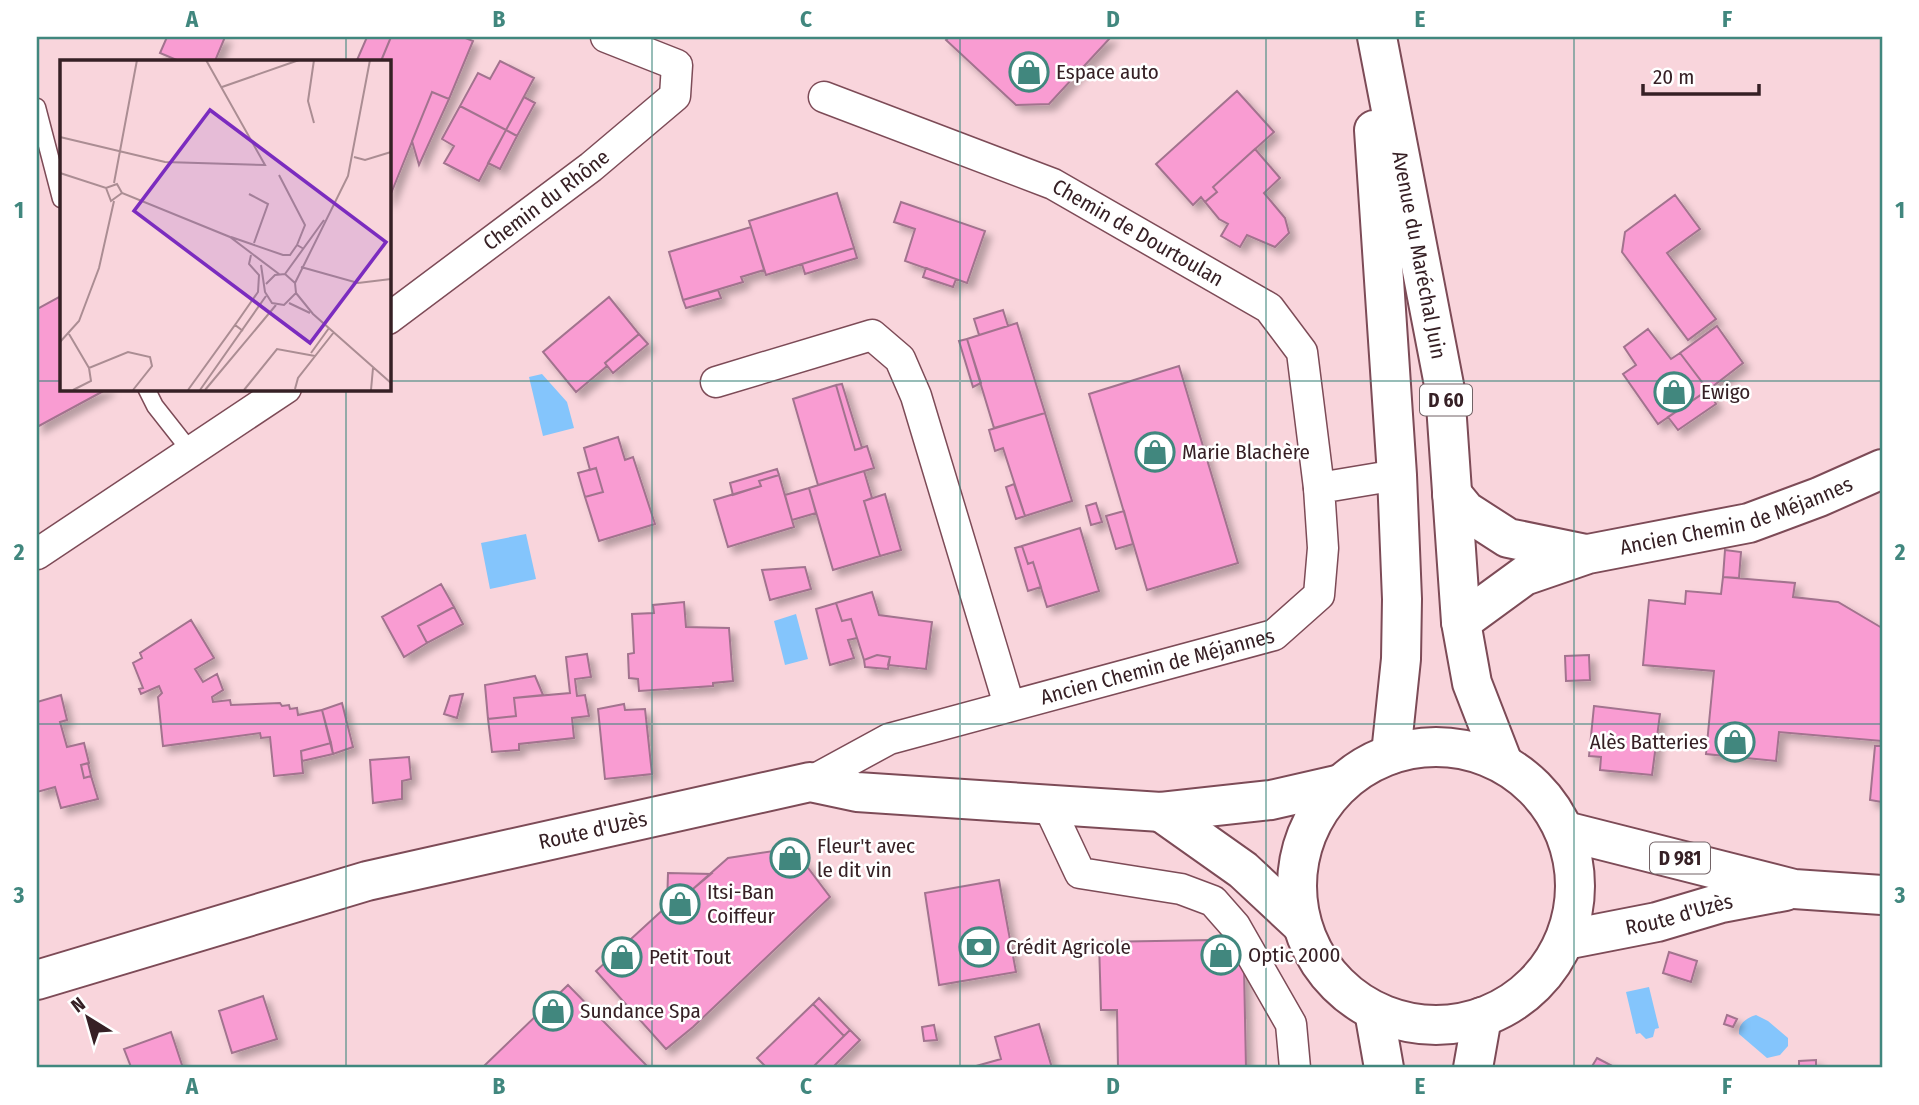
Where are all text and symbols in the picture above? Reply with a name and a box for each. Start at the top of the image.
text: A [185,5,199,33]
text: B [493,5,506,33]
text: C [800,5,812,33]
text: D [1106,5,1120,33]
text: E [1415,5,1426,33]
text: F [1722,5,1732,33]
shop icon: Espace auto [1008,51,1050,93]
scale bar [1643,52,1758,96]
place label: Espace auto [1056,59,1159,85]
inset map [60,60,390,390]
text: 20 m [1653,64,1694,90]
street label: Chemin du Rhône [478,144,615,256]
street label: Avenue du Maréchal Juin [1386,149,1452,361]
street label: Chemin de Dourtoulan [1048,173,1228,292]
text: 1 [14,196,24,224]
text: 1 [1895,196,1905,224]
shop icon: Ewigo [1653,371,1695,413]
place label: Ewigo [1701,379,1750,405]
road number: D 60 [1420,384,1472,416]
shop icon: Marie Blachère [1134,431,1176,473]
place label: Marie Blachère [1182,439,1310,465]
street label: Ancien Chemin de Méjannes [1618,471,1857,561]
text: 2 [13,538,25,566]
text: 2 [1894,538,1906,566]
street label: Ancien Chemin de Méjannes [1038,622,1277,710]
shop icon: Alès Batteries [1714,721,1756,763]
place label: Alès Batteries [1590,729,1708,755]
street label: Route d'Uzès [536,806,650,855]
place label: Fleur't avec le dit vin [817,833,915,883]
shop icon: Fleur't avec le dit vin [769,837,811,879]
road number: D 981 [1650,842,1710,874]
place label: Itsi-Ban Coiffeur [707,879,776,929]
text: 3 [13,881,25,909]
text: 3 [1894,881,1906,909]
shop icon: Itsi-Ban Coiffeur [659,883,701,925]
street label: Route d'Uzès [1623,888,1735,941]
bank icon: Crédit Agricole [958,926,1000,968]
place label: Crédit Agricole [1006,934,1131,960]
shop icon: Optic 2000 [1200,934,1242,976]
shop icon: Petit Tout [601,936,643,978]
place label: Optic 2000 [1248,942,1341,968]
place label: Petit Tout [649,944,731,970]
north arrow [52,982,122,1052]
shop icon: Sundance Spa [532,990,574,1032]
text: N [67,992,90,1017]
place label: Sundance Spa [580,998,701,1024]
text: A [185,1072,199,1100]
text: B [493,1072,506,1100]
text: C [800,1072,812,1100]
text: D [1106,1072,1120,1100]
text: E [1415,1072,1426,1100]
text: F [1722,1072,1732,1100]

